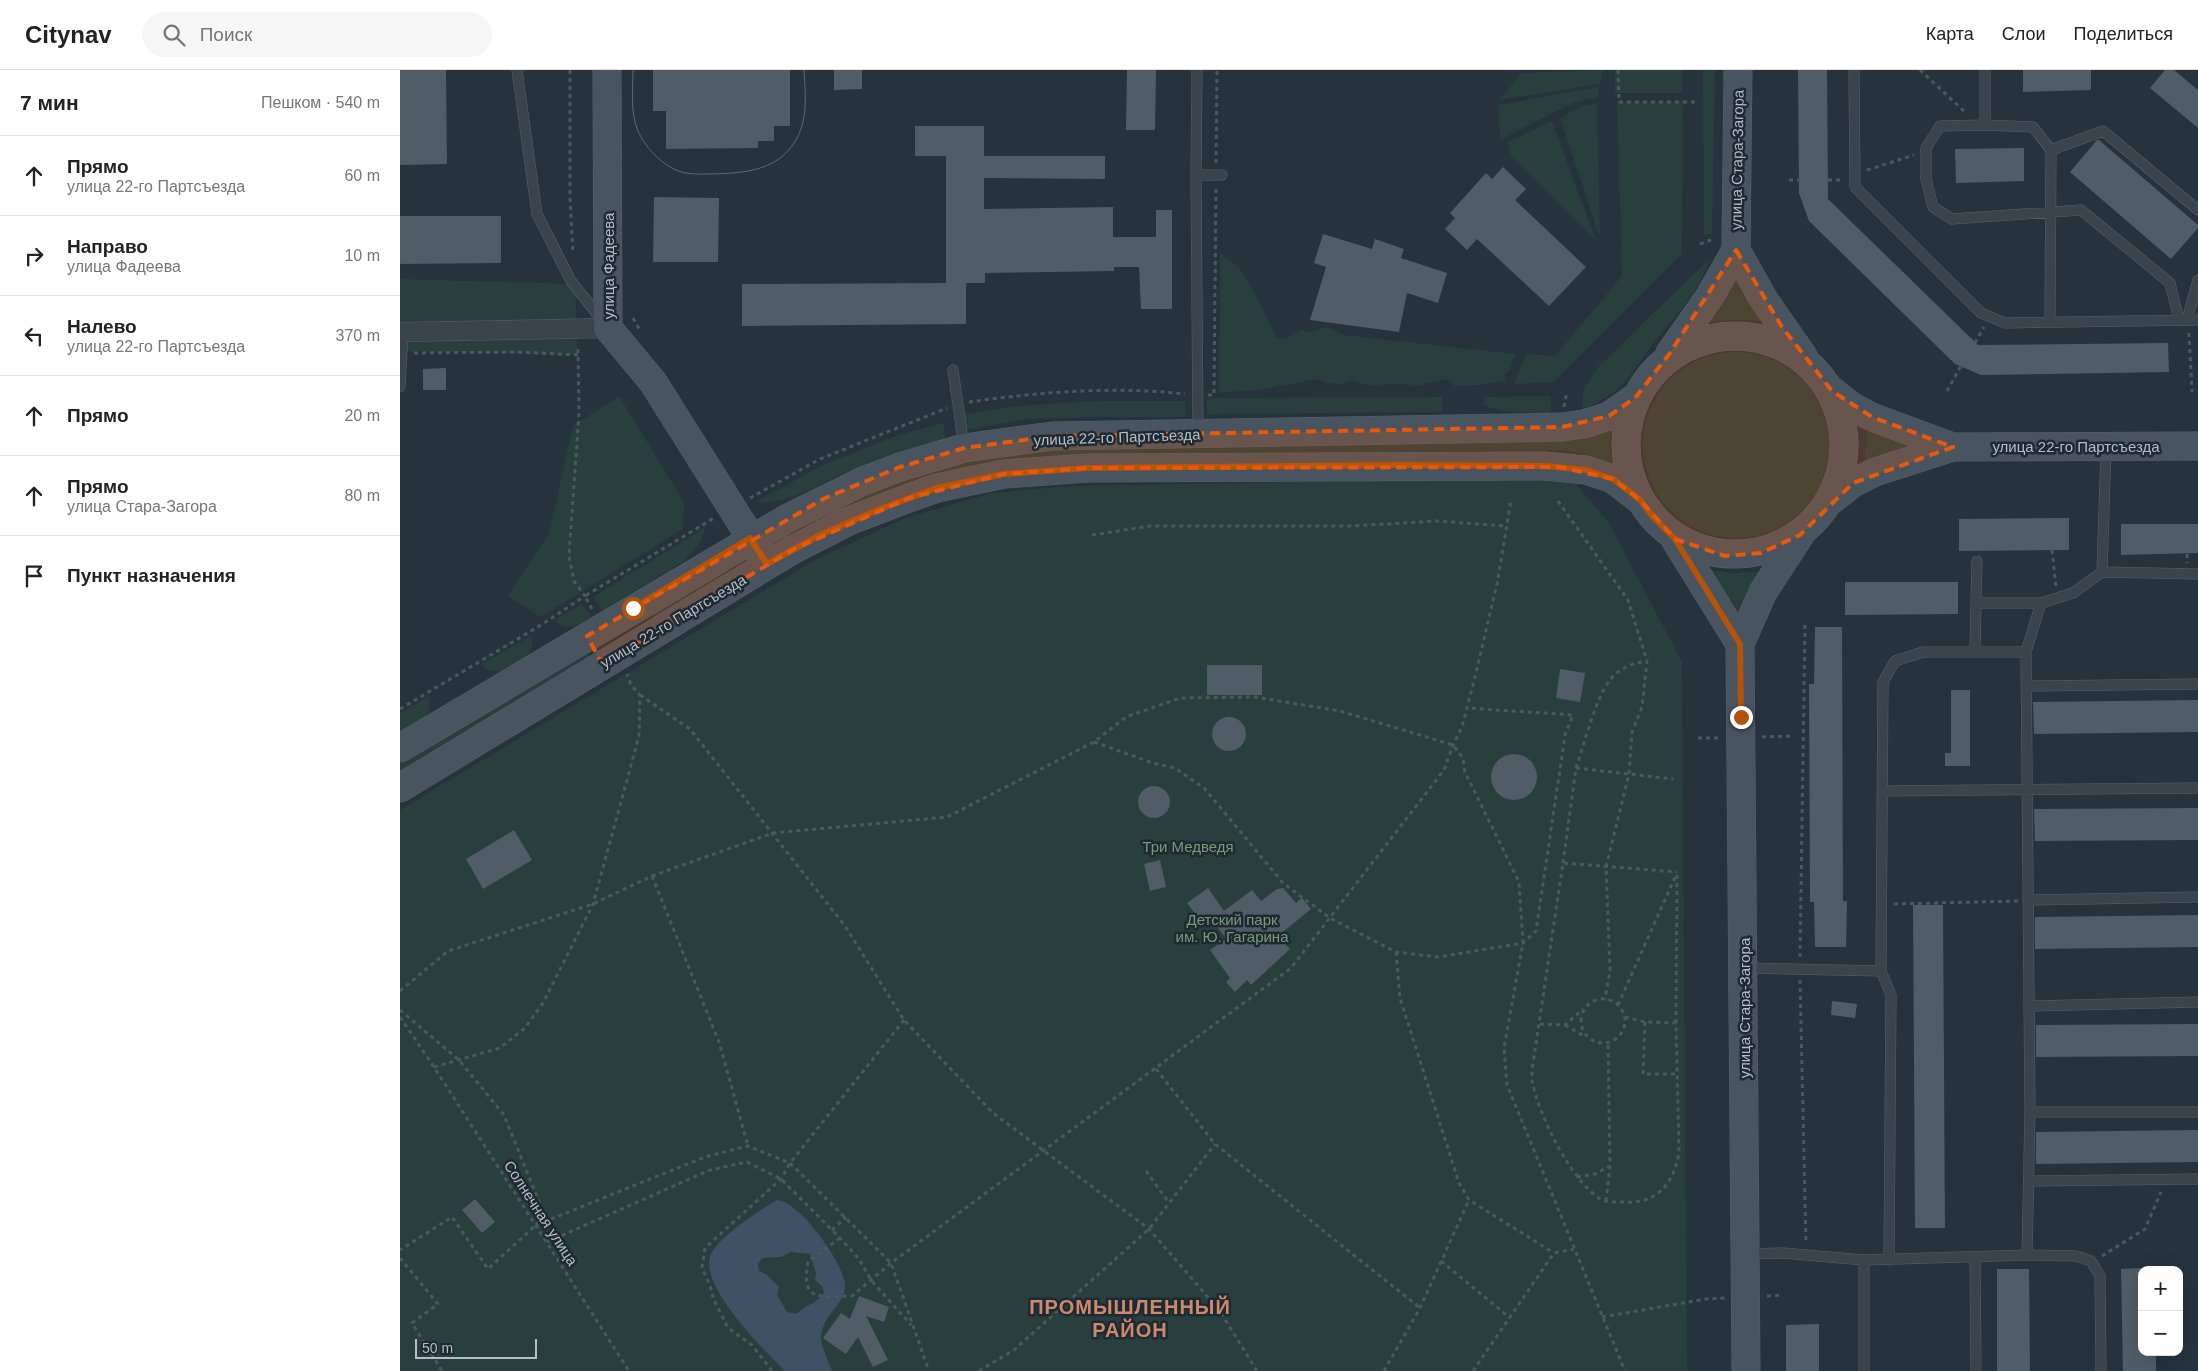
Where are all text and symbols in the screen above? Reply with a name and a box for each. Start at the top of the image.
search box [142,12,492,57]
text: Citynav [25,21,112,48]
icon: search [160,21,188,49]
text: Поиск [200,24,252,45]
text: Карта [1926,24,1974,44]
text: Слои [2002,24,2046,44]
text: Поделиться [2074,24,2173,44]
street label: улица Стара-Загора [1727,89,1747,230]
text: 7 мин [20,91,79,114]
text: Пешком · 540 m [261,94,380,111]
text: Прямо [67,156,129,177]
icon: ahead [20,162,48,190]
text: 60 m [344,167,380,184]
text: улица 22-го Партсъезда [67,178,245,195]
street label: улица Фадеева [600,212,617,319]
text: Направо [67,236,148,257]
icon: right [20,242,48,270]
text: 10 m [344,247,380,264]
text: улица Фадеева [67,258,181,275]
text: Налево [67,316,137,337]
icon: left [20,322,48,350]
text: 370 m [336,327,380,344]
text: улица 22-го Партсъезда [67,338,245,355]
icon: ahead [20,402,48,430]
text: Прямо [67,405,129,426]
text: 20 m [344,407,380,424]
street label: улица 22-го Партсъезда [1033,426,1201,448]
street label: улица 22-го Партсъезда [1992,438,2160,455]
text: Прямо [67,476,129,497]
icon: ahead [20,482,48,510]
text: 80 m [344,487,380,504]
text: улица Стара-Загора [67,498,217,515]
icon: arrive [20,562,48,590]
text: Пункт назначения [67,565,236,586]
street label: улица 22-го Партсъезда [597,570,750,671]
route start [622,597,645,620]
route end [1730,706,1753,729]
park label: Три Медведя [1142,838,1234,855]
park label: Детский парк им. Ю. Гагарина [1176,911,1289,945]
street label: улица Стара-Загора [1736,937,1753,1078]
street label: Солнечная улица [501,1157,582,1269]
map controls [2138,1266,2183,1356]
button: + [2138,1266,2183,1311]
district label: ПРОМЫШЛЕННЫЙ РАЙОН [1029,1295,1231,1341]
button: − [2138,1311,2183,1356]
scale bar [415,1336,538,1359]
text: 50 m [422,1340,453,1356]

